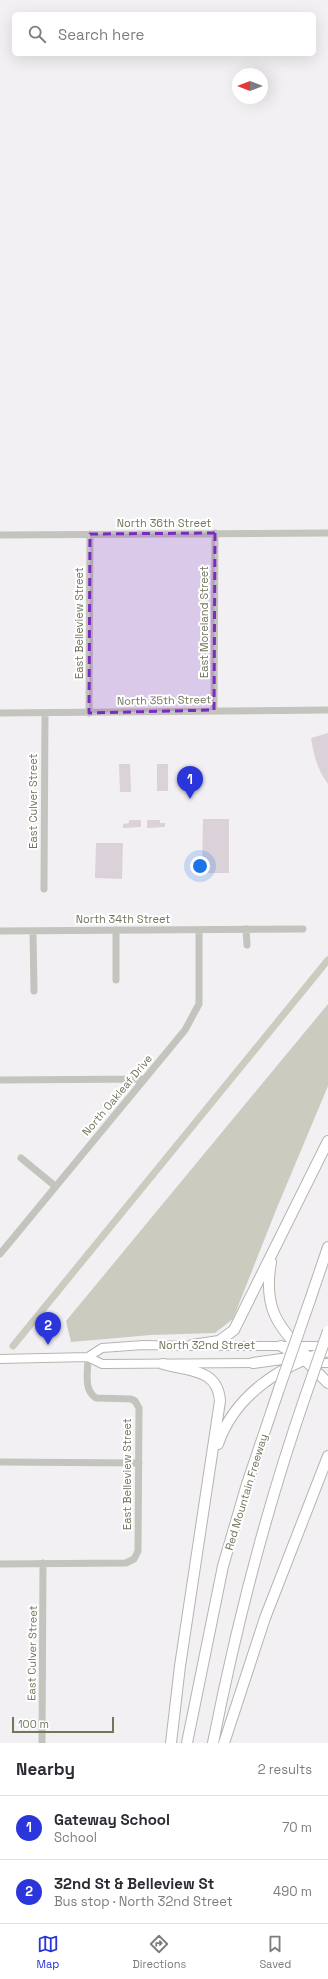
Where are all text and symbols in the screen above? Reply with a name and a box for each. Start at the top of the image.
search box [12,12,316,56]
icon: search [26,23,48,45]
text: Search here [58,25,144,44]
north arrow [232,68,268,104]
street label: North 36th Street [117,516,211,530]
street label: East Moreland Street [197,566,211,678]
street label: East Belleview Street [72,567,86,679]
street label: North 35th Street [117,692,211,708]
street label: East Culver Street [26,753,40,849]
pin: 1 [177,766,203,799]
your location [190,856,210,876]
street label: North 34th Street [76,912,170,926]
street label: North Oakleaf Drive [79,1052,155,1138]
pin: 2 [35,1312,61,1345]
street label: North 32nd Street [159,1338,255,1352]
street label: East Belleview Street [120,1418,134,1530]
street label: Red Mountain Freeway [222,1432,270,1552]
street label: East Culver Street [24,1605,40,1701]
scale bar [12,1715,114,1734]
text: 100 m [18,1717,49,1731]
text: Nearby [16,1758,75,1780]
text: 2 results [258,1761,312,1778]
text: Gateway School [54,1810,170,1829]
text: 1 [26,1819,32,1836]
text: 70 m [282,1819,312,1836]
text: School [54,1829,97,1846]
text: 32nd St & Belleview St [54,1874,214,1893]
text: 2 [25,1883,33,1900]
text: 490 m [273,1883,312,1900]
text: Bus stop · North 32nd Street [54,1893,233,1910]
tab: Map [37,1933,59,1971]
tab: Directions [132,1933,186,1971]
tab: Saved [259,1933,291,1971]

